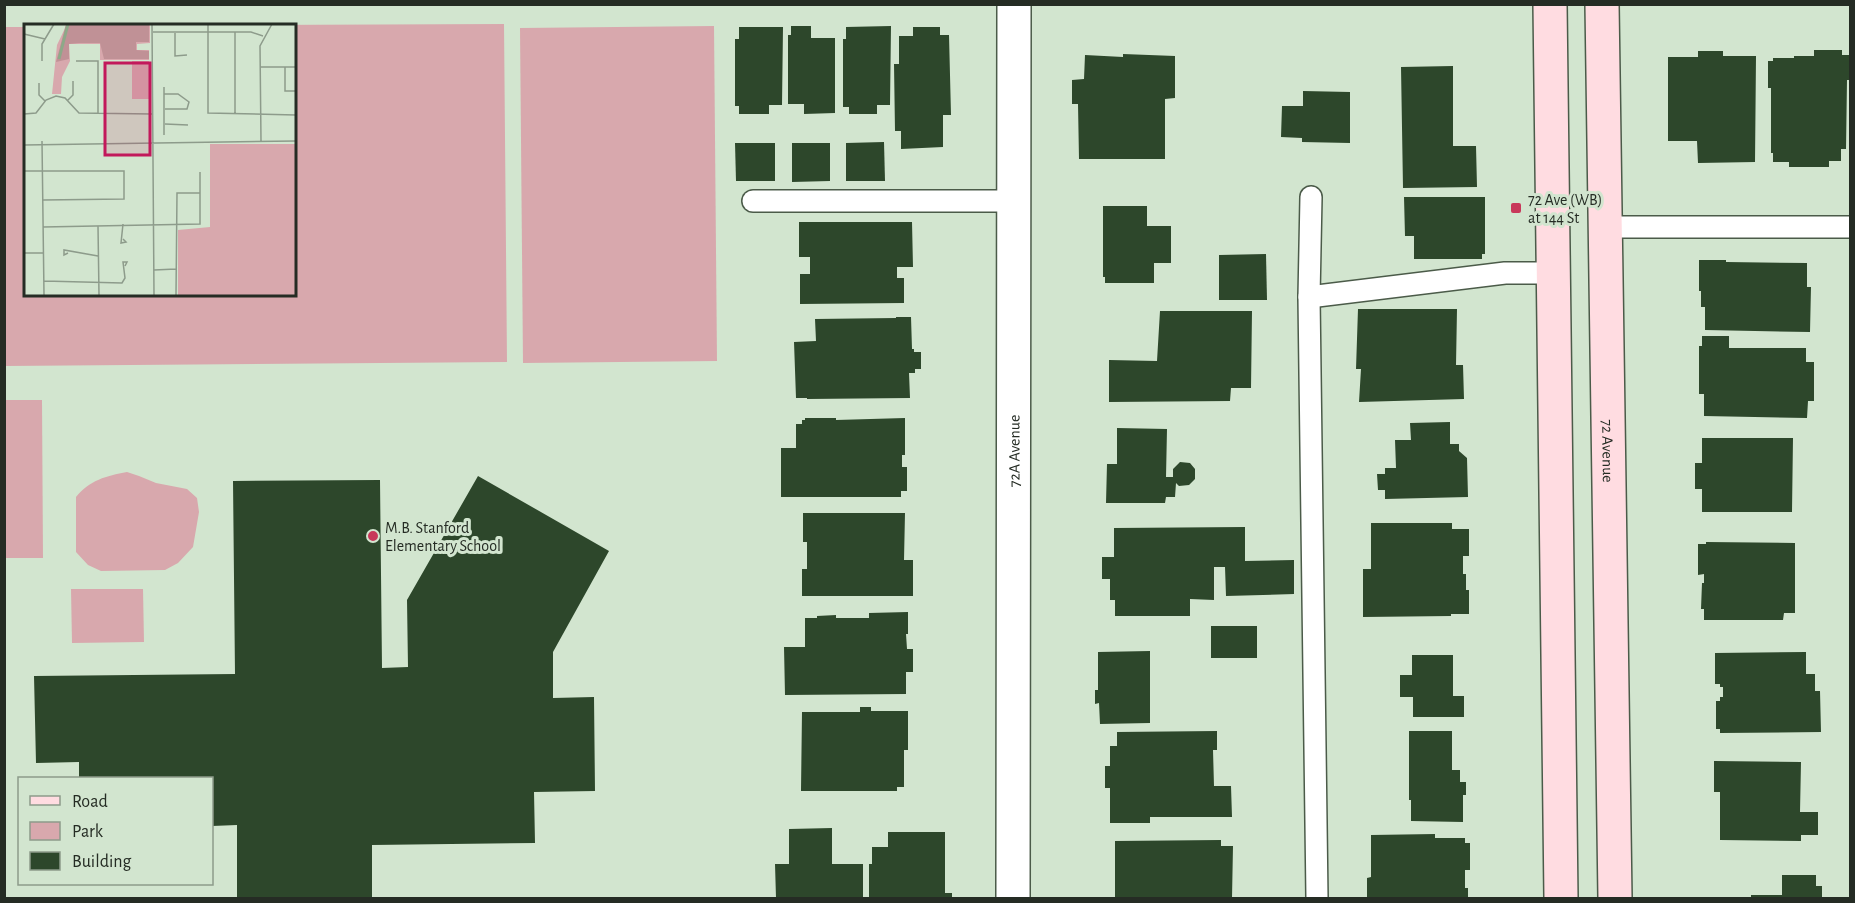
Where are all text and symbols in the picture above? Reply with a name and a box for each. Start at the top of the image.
inset map [24,24,296,296]
place label: 72 Ave (WB) at 144 St [1528,192,1602,226]
marker: 72 Ave (WB) at 144 St [1509,201,1523,215]
street label: 72A Avenue [1006,415,1023,487]
street label: 72 Avenue [1599,419,1616,483]
place label: M.B. Stanford Elementary School [385,520,501,555]
marker: M.B. Stanford Elementary School [366,529,380,543]
legend [18,777,213,885]
text: Road [72,793,108,811]
text: Park [72,823,104,841]
text: Building [72,853,132,871]

